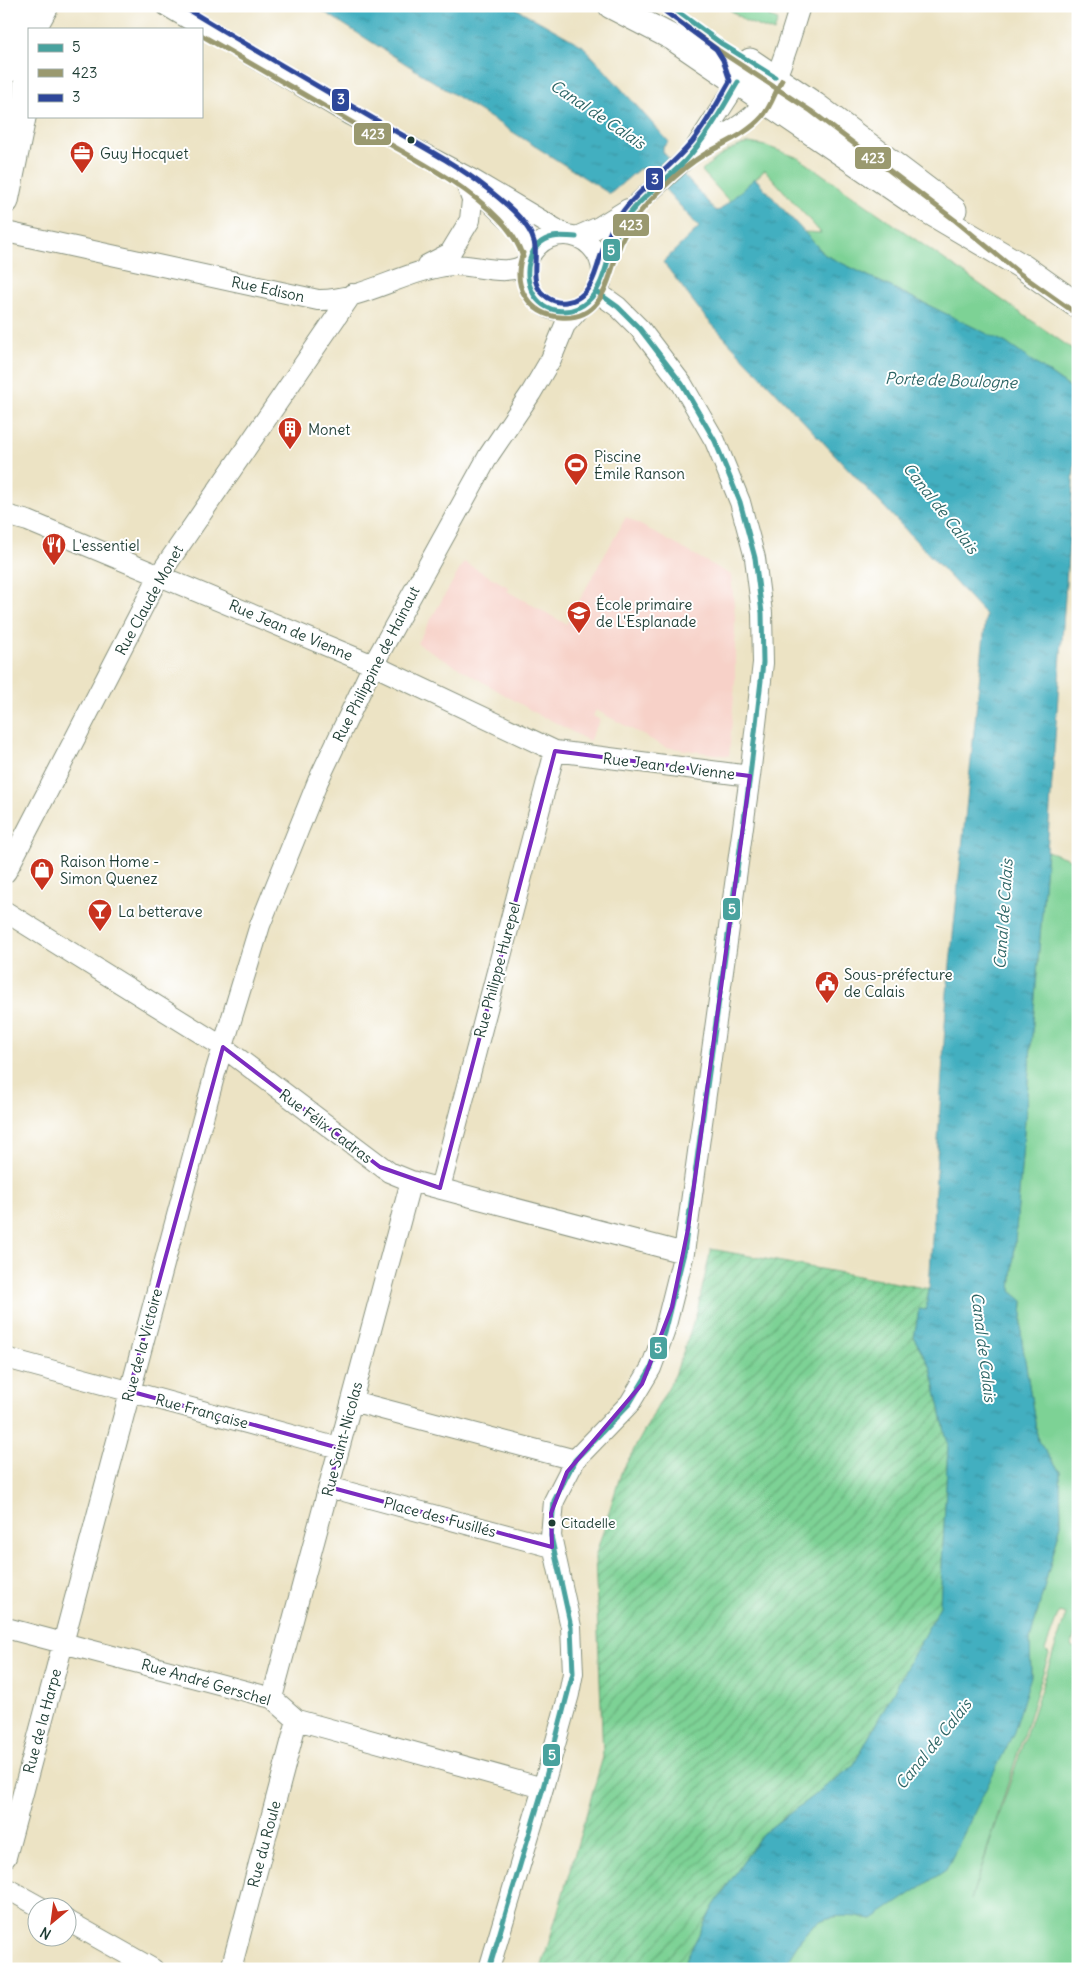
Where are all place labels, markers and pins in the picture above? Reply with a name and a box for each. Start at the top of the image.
unlabelled marker [406,135,416,145]
office icon: Guy Hocquet [69,140,95,174]
place label: Guy Hocquet [100,144,188,163]
building icon: Monet [277,416,303,450]
place label: Monet [308,420,350,439]
place label: Piscine Émile Ranson [594,447,685,483]
sports icon: Piscine Émile Ranson [563,452,589,486]
restaurant icon: L'essentiel [41,532,67,566]
place label: L'essentiel [72,536,140,555]
place label: École primaire de L'Esplanade [596,595,696,631]
school or university icon: École primaire de L'Esplanade [566,600,592,634]
place label: Raison Home - Simon Quenez [60,852,159,888]
shop icon: Raison Home - Simon Quenez [29,857,55,891]
bar icon: La betterave [87,898,113,932]
place label: La betterave [118,902,202,921]
place label: Sous-préfecture de Calais [844,965,953,1001]
public building icon: Sous-préfecture de Calais [814,970,840,1004]
place label: Citadelle [561,1514,616,1532]
marker: Citadelle [547,1518,557,1528]

